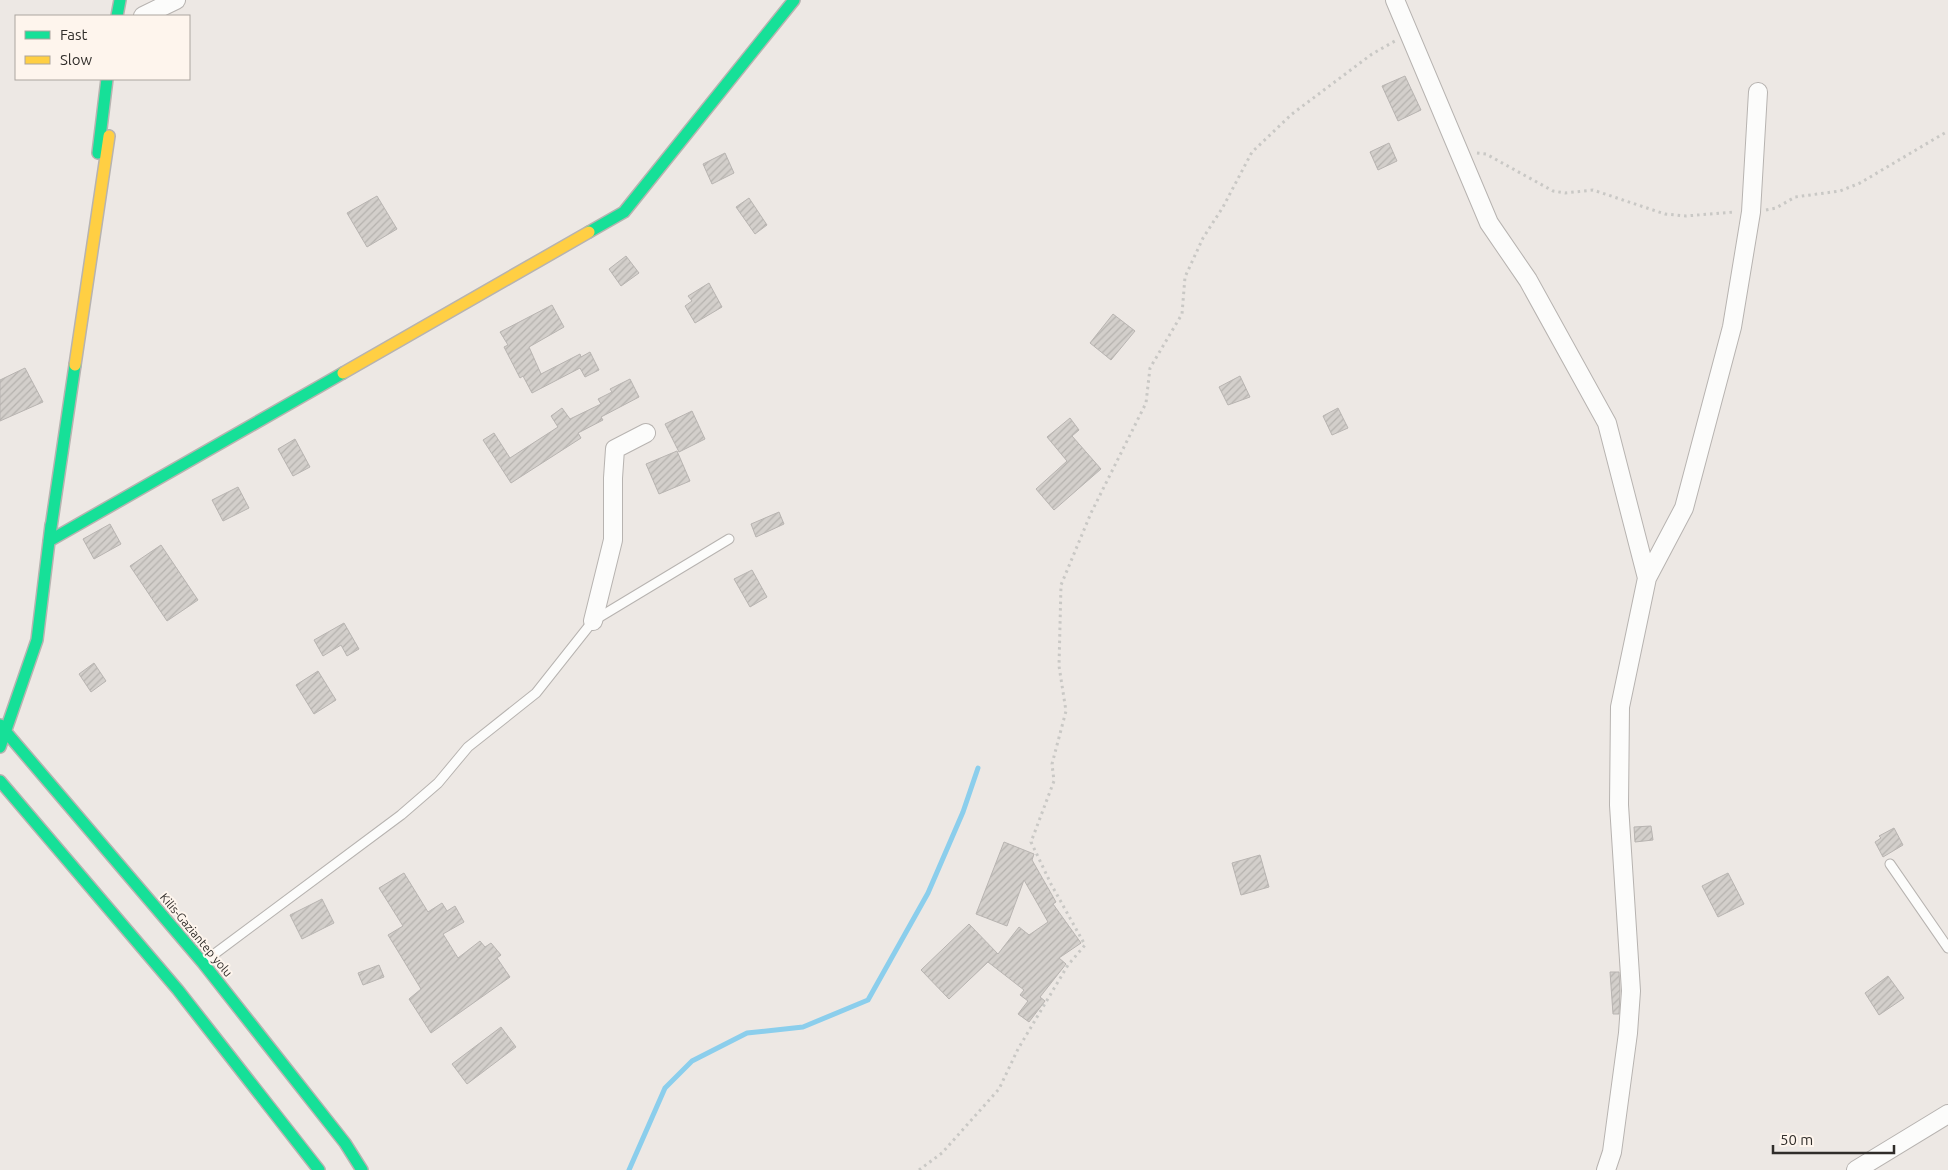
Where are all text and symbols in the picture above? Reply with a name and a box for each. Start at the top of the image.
legend [15,15,190,80]
text: Fast [60,26,88,43]
text: Slow [60,51,93,68]
street label: Kilis-Gaziantep yolu [158,890,235,979]
scale bar [1773,1122,1894,1154]
text: 50 m [1780,1131,1813,1148]

